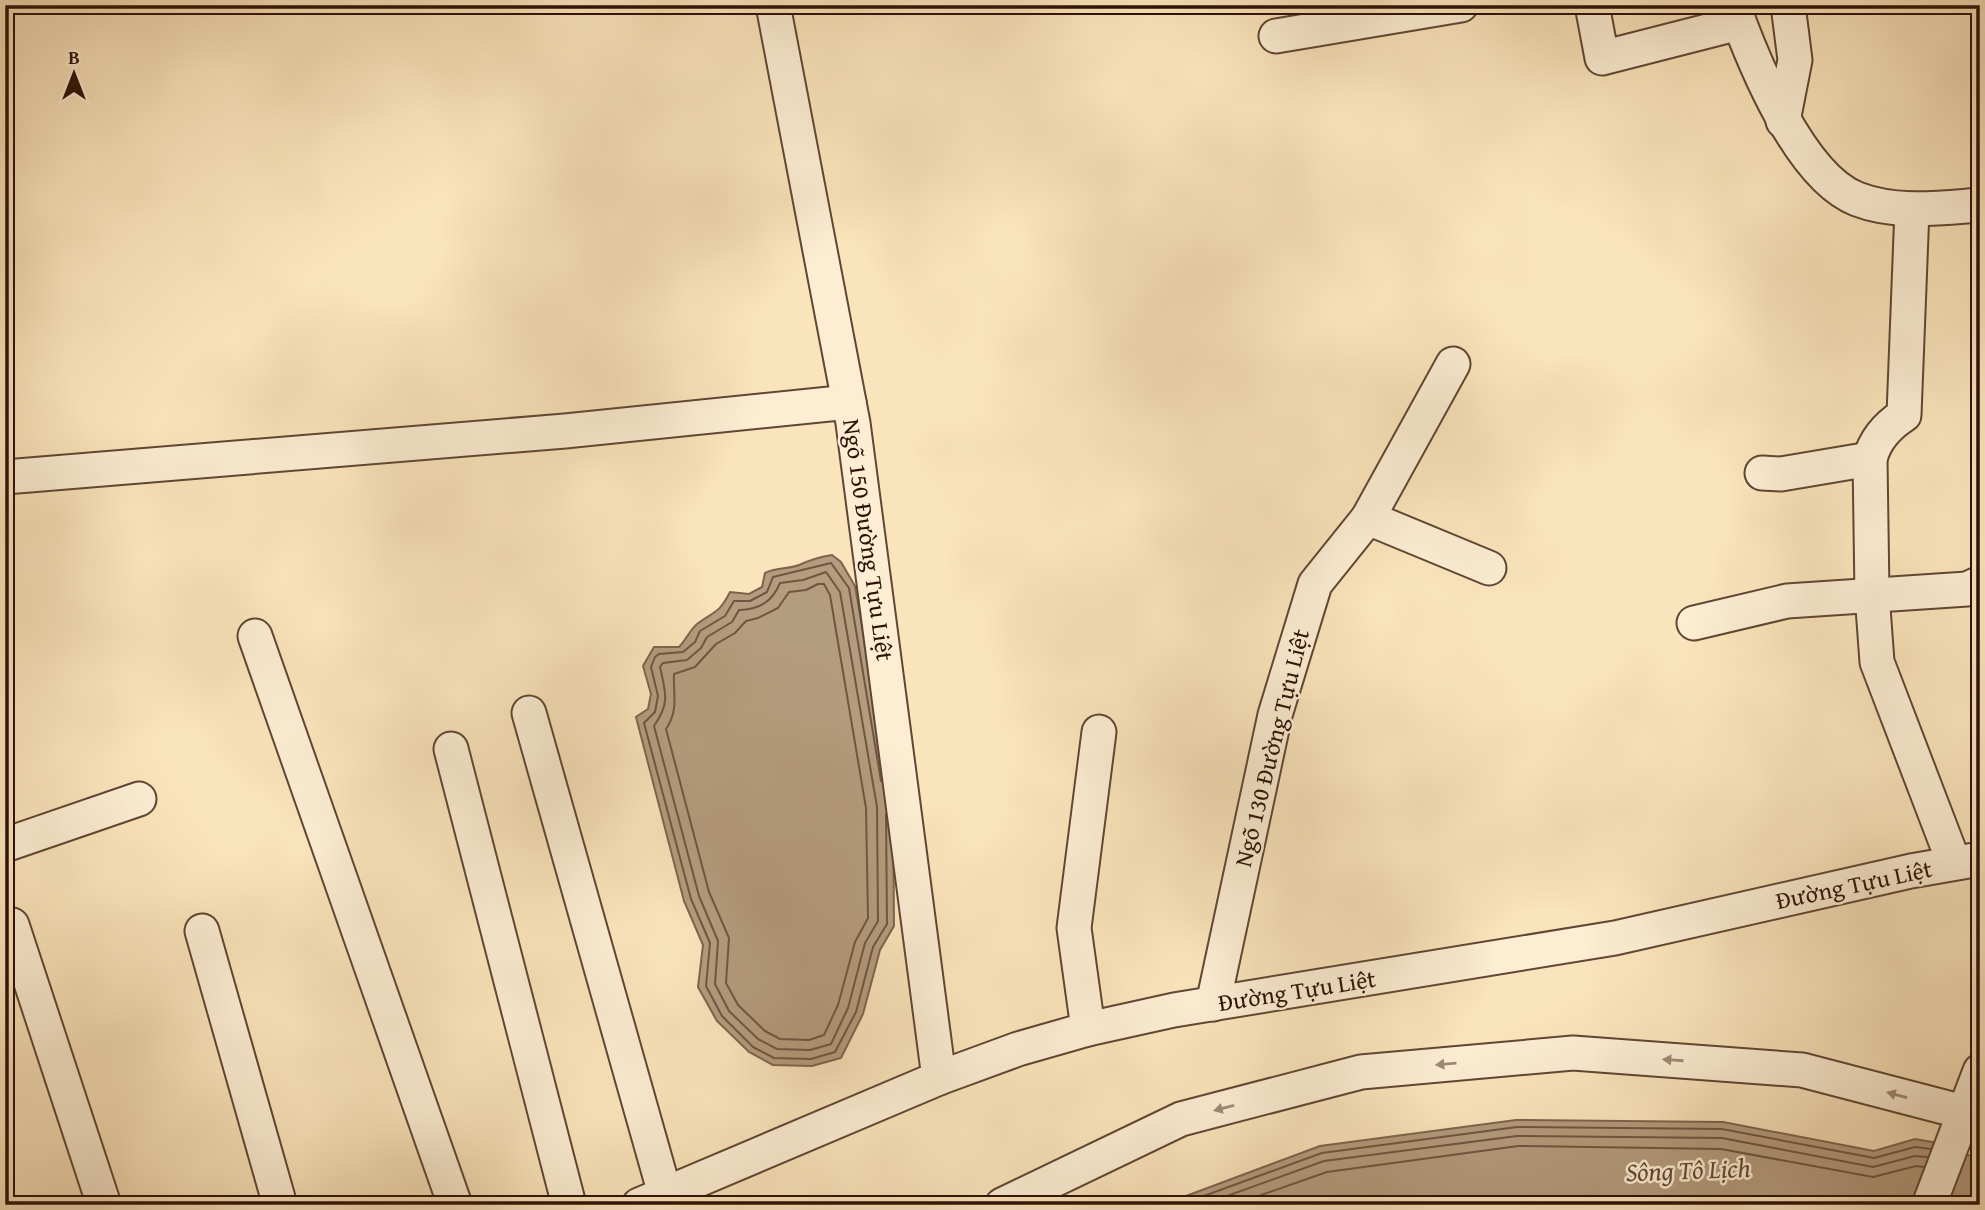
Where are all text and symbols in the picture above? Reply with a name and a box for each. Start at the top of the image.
north arrow [38,38,108,108]
text: B [68,43,80,71]
street label: Ngõ 150 Đường Tựu Liệt [834,417,903,664]
street label: Ngõ 130 Đường Tựu Liệt [1225,625,1318,871]
street label: Đường Tựu Liệt [1773,851,1936,918]
street label: Đường Tựu Liệt [1216,961,1379,1020]
one-way arrow [1662,1054,1684,1065]
one-way arrow [1435,1059,1457,1070]
one-way arrow [1886,1089,1908,1100]
one-way arrow [1213,1103,1235,1114]
water label: Sông Tô Lịch [1625,1148,1751,1191]

